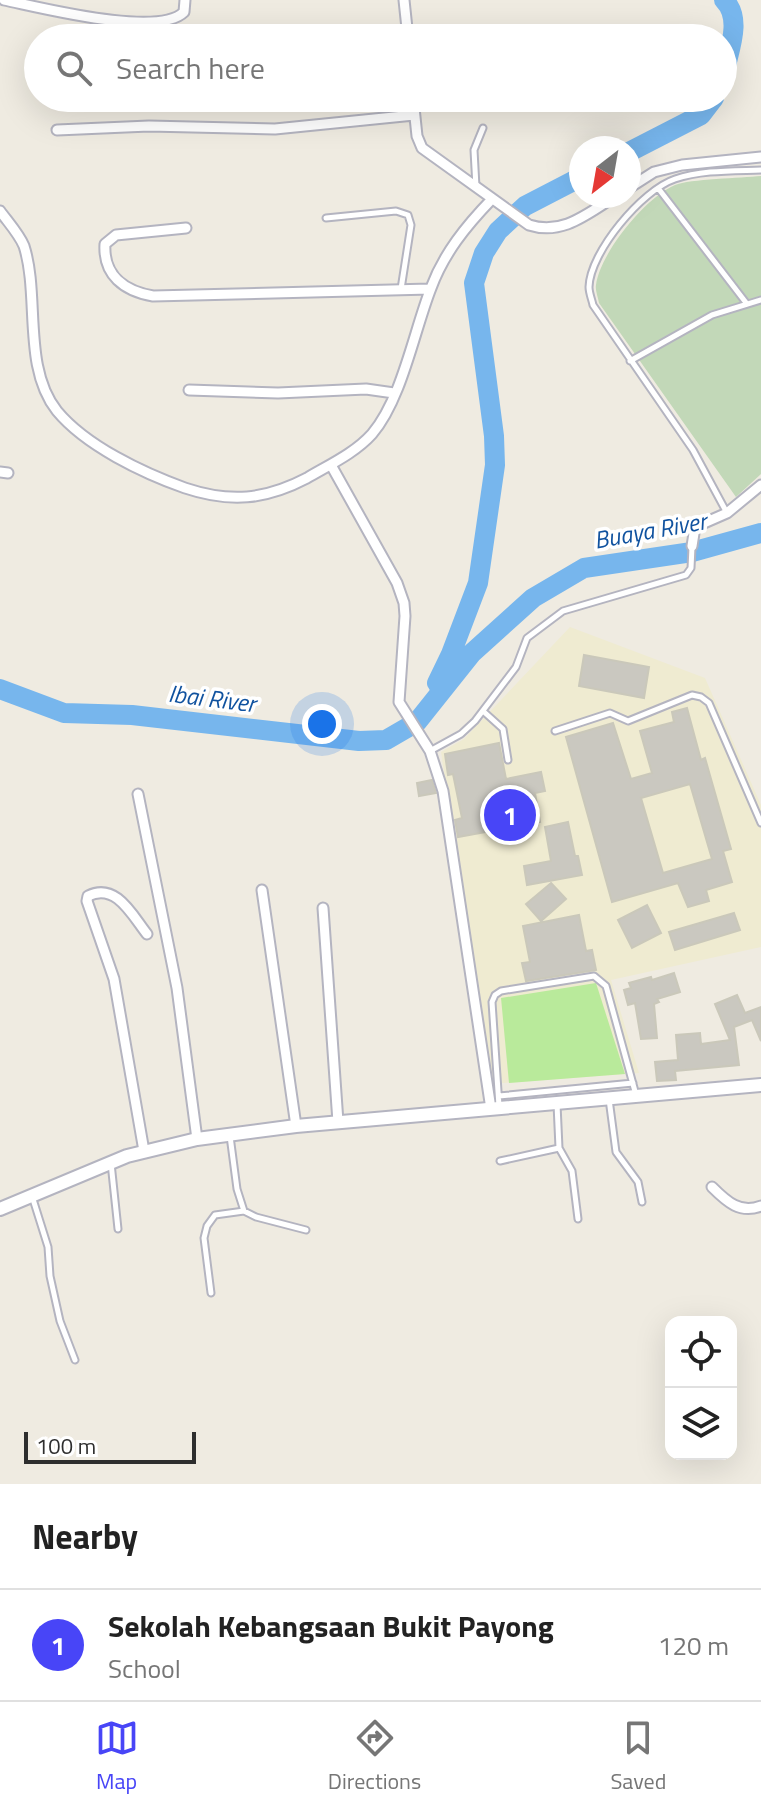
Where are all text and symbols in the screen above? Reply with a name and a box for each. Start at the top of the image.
search box [24,24,737,112]
text: Search here [116,45,265,91]
icon: search [52,46,96,90]
north arrow [569,136,641,208]
water label: Buaya River [591,502,712,558]
water label: Ibai River [166,675,261,722]
your location [302,704,342,744]
pin: 1 [484,785,536,845]
map controls [665,1316,737,1460]
button: locate [665,1316,737,1388]
button: layers [665,1388,737,1460]
scale bar [24,1428,196,1464]
text: 100 m [36,1429,96,1463]
text: Nearby [32,1510,138,1562]
text: Sekolah Kebangsaan Bukit Payong [108,1603,554,1649]
text: 1 [51,1626,65,1665]
text: 120 m [658,1626,729,1665]
text: School [108,1649,181,1688]
tab: Map [95,1716,139,1798]
tab: Directions [328,1716,421,1798]
tab: Saved [610,1716,666,1798]

